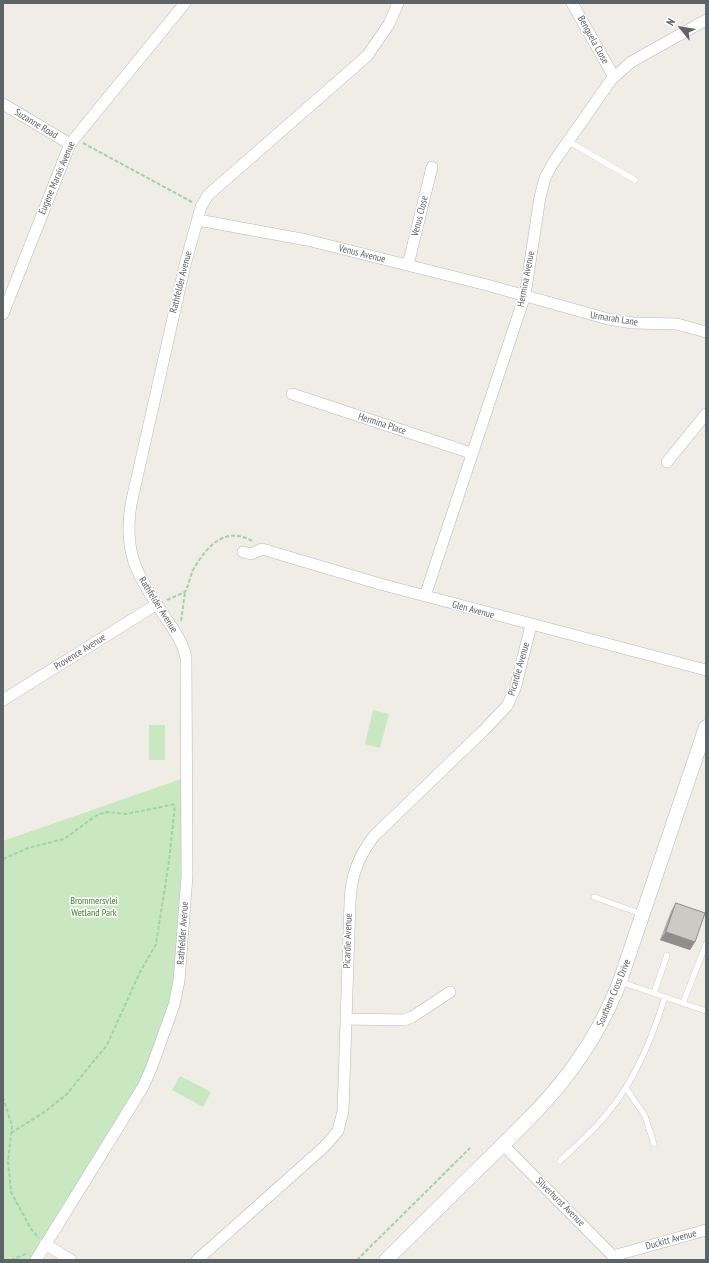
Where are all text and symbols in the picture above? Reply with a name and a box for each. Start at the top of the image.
north arrow [661,8,701,48]
street label: Benguela Close [575,14,611,66]
text: N [663,16,678,28]
street label: Suzanne Road [12,106,60,142]
street label: Eugene Marais Avenue [36,140,78,216]
street label: Venus Close [409,195,431,237]
street label: Venus Avenue [337,242,387,266]
street label: Rathfelder Avenue [167,250,195,314]
street label: Hermina Avenue [515,250,537,308]
street label: Urmarah Lane [589,309,639,329]
street label: Hermina Place [356,411,408,437]
street label: Rathfelder Avenue [136,575,180,635]
street label: Glen Avenue [451,599,495,621]
street label: Provence Avenue [52,631,108,673]
street label: Picardie Avenue [506,641,532,697]
park label: Brommersvlei Wetland Park [70,895,118,918]
street label: Rathfelder Avenue [175,901,191,965]
street label: Picardie Avenue [341,913,355,969]
street label: Southern Cross Drive [594,958,634,1028]
street label: Silverhurst Avenue [533,1175,587,1229]
street label: Duckitt Avenue [644,1227,698,1253]

